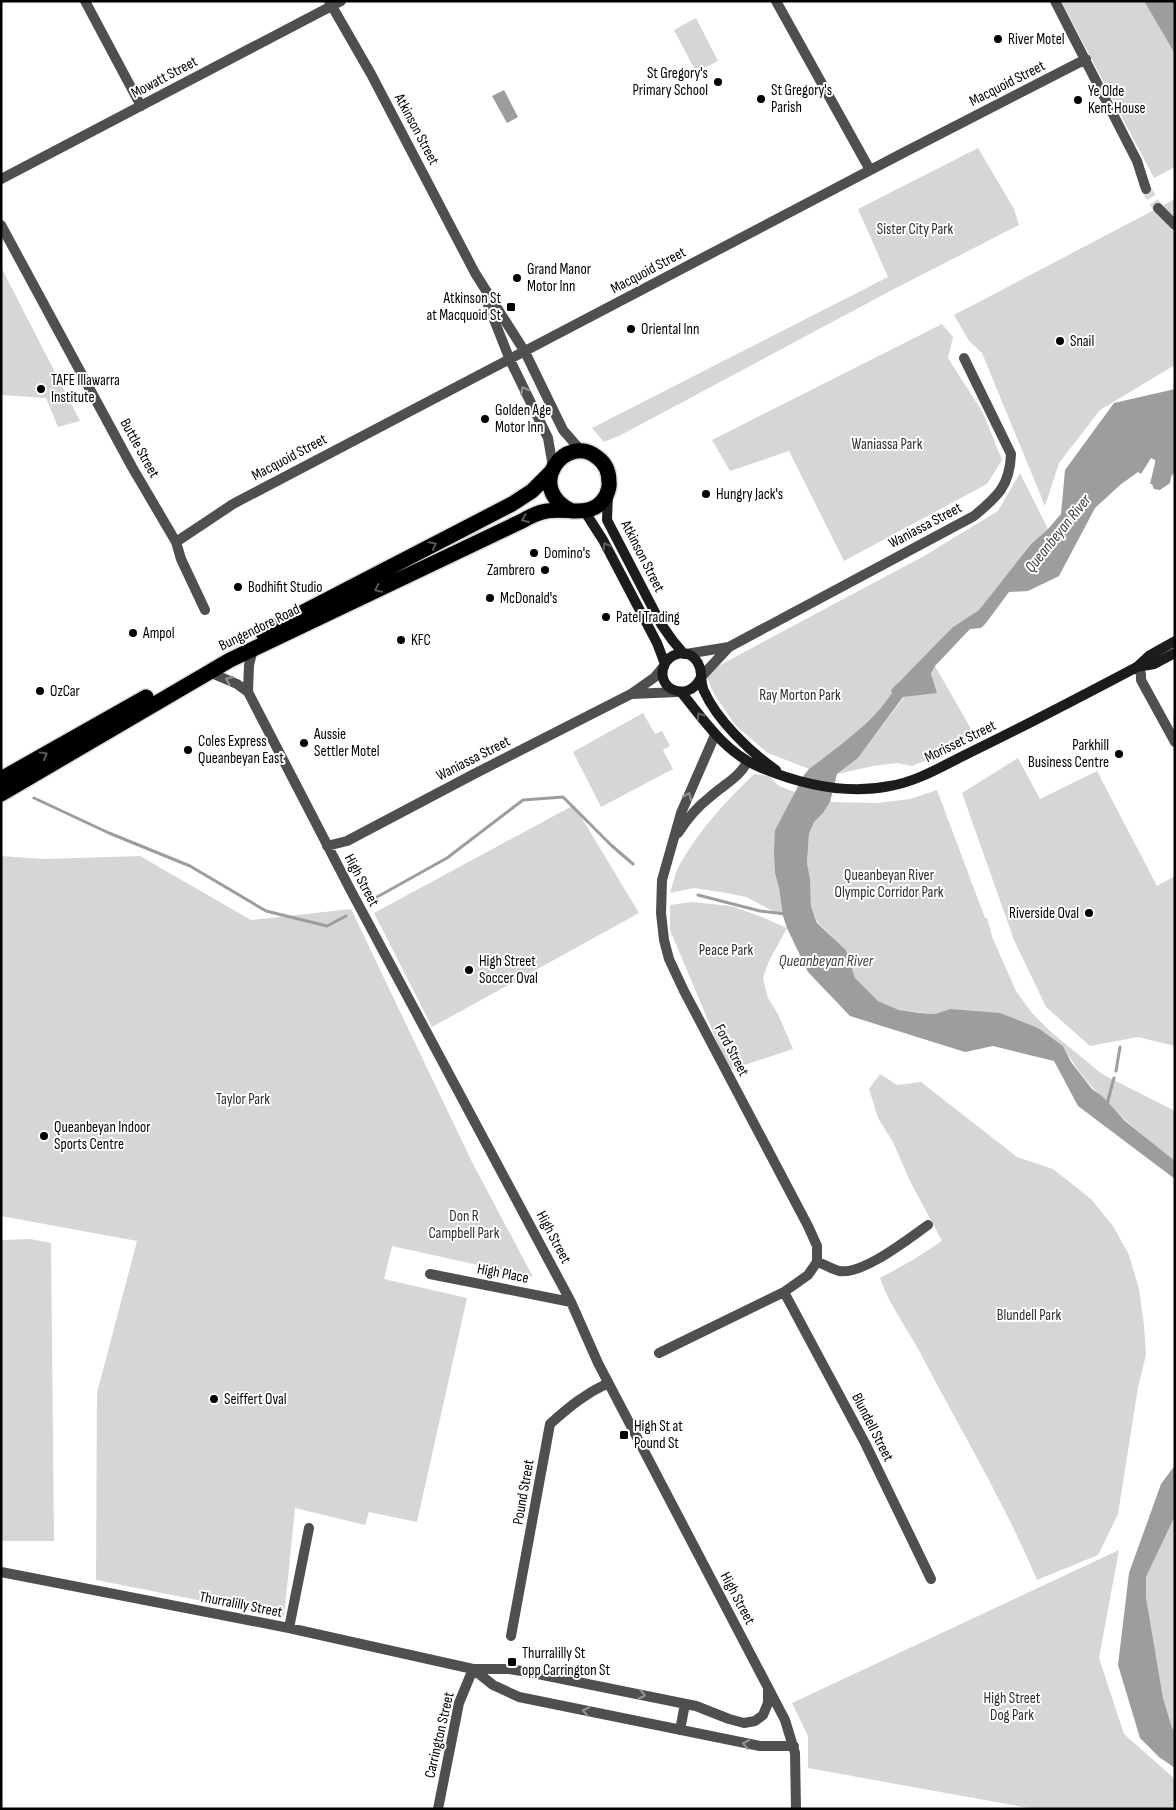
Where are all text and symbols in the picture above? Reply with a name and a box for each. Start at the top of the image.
place label: River Motel [1008,30,1065,49]
marker: River Motel [992,33,1004,45]
street label: Mowatt Street [128,52,201,103]
street label: Macquoid Street [966,56,1049,111]
place label: St Gregory's Primary School [632,64,708,100]
marker: St Gregory's Primary School [712,76,724,88]
place label: St Gregory's Parish [771,81,832,117]
place label: Ye Olde Kent House [1088,82,1146,118]
street label: Atkinson Street [389,89,443,169]
marker: St Gregory's Parish [755,93,767,105]
marker: Ye Olde Kent House [1072,94,1084,106]
park label: Sister City Park [877,220,954,239]
street label: Macquoid Street [607,243,689,298]
place label: Grand Manor Motor Inn [527,260,592,296]
marker: Grand Manor Motor Inn [511,272,523,284]
place label: Atkinson St at Macquoid St [426,289,501,325]
marker: Atkinson St at Macquoid St [505,301,517,313]
place label: Oriental Inn [641,320,699,339]
marker: Oriental Inn [625,323,637,335]
place label: Snail [1070,332,1094,351]
marker: Snail [1054,335,1066,347]
place label: TAFE Illawarra Institute [51,371,120,407]
marker: TAFE Illawarra Institute [35,383,47,395]
one-way arrow [521,386,531,395]
place label: Golden Age Motor Inn [495,401,551,437]
marker: Golden Age Motor Inn [479,413,491,425]
street label: Buttle Street [116,415,164,482]
street label: Macquoid Street [248,430,330,485]
park label: Waniassa Park [852,435,923,454]
place label: Hungry Jack's [716,485,783,504]
marker: Hungry Jack's [700,488,712,500]
water label: Queanbeyan River [1021,491,1096,577]
street label: Waniassa Street [885,498,966,553]
one-way arrow [521,513,530,524]
street label: Atkinson Street [616,516,669,596]
one-way arrow [428,541,437,551]
one-way arrow [602,542,612,551]
place label: Domino's [544,544,590,563]
marker: Domino's [528,547,540,559]
place label: Zambrero [487,561,535,580]
marker: Zambrero [539,564,551,576]
place label: Bodhifit Studio [248,578,322,597]
marker: Bodhifit Studio [232,581,244,593]
one-way arrow [374,583,383,593]
place label: McDonald's [500,589,558,608]
marker: McDonald's [484,592,496,604]
street label: Bungendore Road [216,600,303,655]
place label: Patel Trading [616,608,680,627]
marker: Patel Trading [600,611,612,623]
place label: Ampol [142,624,175,643]
marker: Ampol [127,627,139,639]
place label: KFC [411,631,431,650]
marker: KFC [395,634,407,646]
one-way arrow [225,676,234,687]
place label: OzCar [50,682,81,701]
marker: OzCar [34,685,46,697]
park label: Ray Morton Park [759,686,841,705]
one-way arrow [697,712,706,722]
street label: Morisset Street [921,716,1000,767]
place label: Aussie Settler Motel [313,725,379,761]
place label: Coles Express Queanbeyan East [198,732,284,768]
street label: Waniassa Street [433,732,514,785]
place label: Parkhill Business Centre [1028,736,1109,772]
marker: Aussie Settler Motel [298,737,310,749]
marker: Coles Express Queanbeyan East [182,744,194,756]
marker: Parkhill Business Centre [1113,748,1125,760]
one-way arrow [38,751,47,761]
one-way arrow [682,792,693,801]
street label: High Street [340,851,383,910]
park label: Queanbeyan River Olympic Corridor Park [835,866,944,902]
place label: Riverside Oval [1009,904,1079,923]
marker: Riverside Oval [1083,907,1095,919]
park label: Peace Park [699,941,753,960]
place label: High Street Soccer Oval [479,952,538,988]
water label: Queanbeyan River [779,952,874,971]
marker: High Street Soccer Oval [463,964,475,976]
street label: Ford Street [710,1021,753,1080]
park label: Taylor Park [216,1090,270,1109]
place label: Queanbeyan Indoor Sports Centre [54,1118,151,1154]
marker: Queanbeyan Indoor Sports Centre [38,1130,50,1142]
park label: Don R Campbell Park [429,1207,500,1243]
street label: High Street [532,1208,575,1267]
street label: High Place [476,1259,530,1288]
park label: Blundell Park [997,1306,1061,1325]
place label: Seiffert Oval [224,1390,287,1409]
street label: Blundell Street [847,1390,898,1465]
marker: Seiffert Oval [208,1393,220,1405]
place label: High St at Pound St [634,1417,683,1453]
marker: High St at Pound St [618,1429,630,1441]
street label: Pound Street [508,1458,539,1526]
street label: High Street [716,1569,759,1628]
street label: Thurralilly Street [198,1587,284,1622]
place label: Thurralilly St opp Carrington St [522,1644,610,1680]
marker: Thurralilly St opp Carrington St [506,1656,518,1668]
one-way arrow [638,1689,647,1700]
park label: High Street Dog Park [984,1689,1041,1725]
street label: Carrington Street [420,1690,459,1780]
one-way arrow [582,1706,591,1716]
one-way arrow [741,1739,750,1749]

